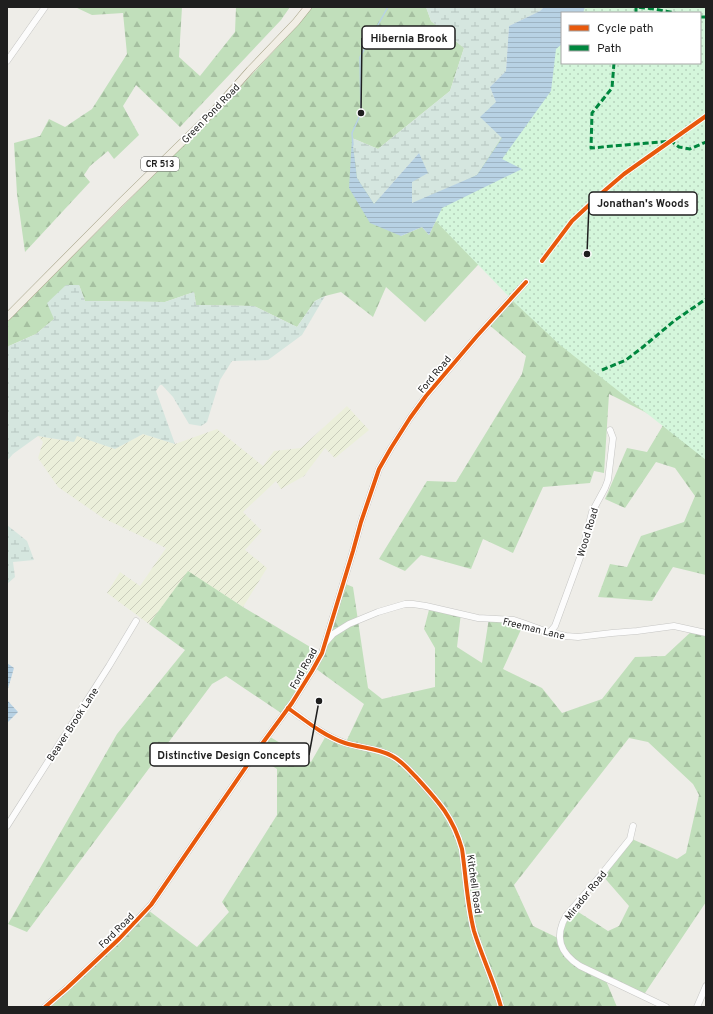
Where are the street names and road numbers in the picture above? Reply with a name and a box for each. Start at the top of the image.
street label: Green Pond Road [179,81,243,147]
road number: CR 513 [141,157,179,171]
street label: Ford Road [416,354,455,396]
street label: Wood Road [575,506,602,559]
street label: Freeman Lane [501,615,566,643]
street label: Ford Road [288,646,321,692]
street label: Beaver Brook Lane [45,685,102,764]
street label: Kitchell Road [463,854,484,915]
street label: Mirador Road [562,868,610,923]
street label: Ford Road [97,911,138,952]

